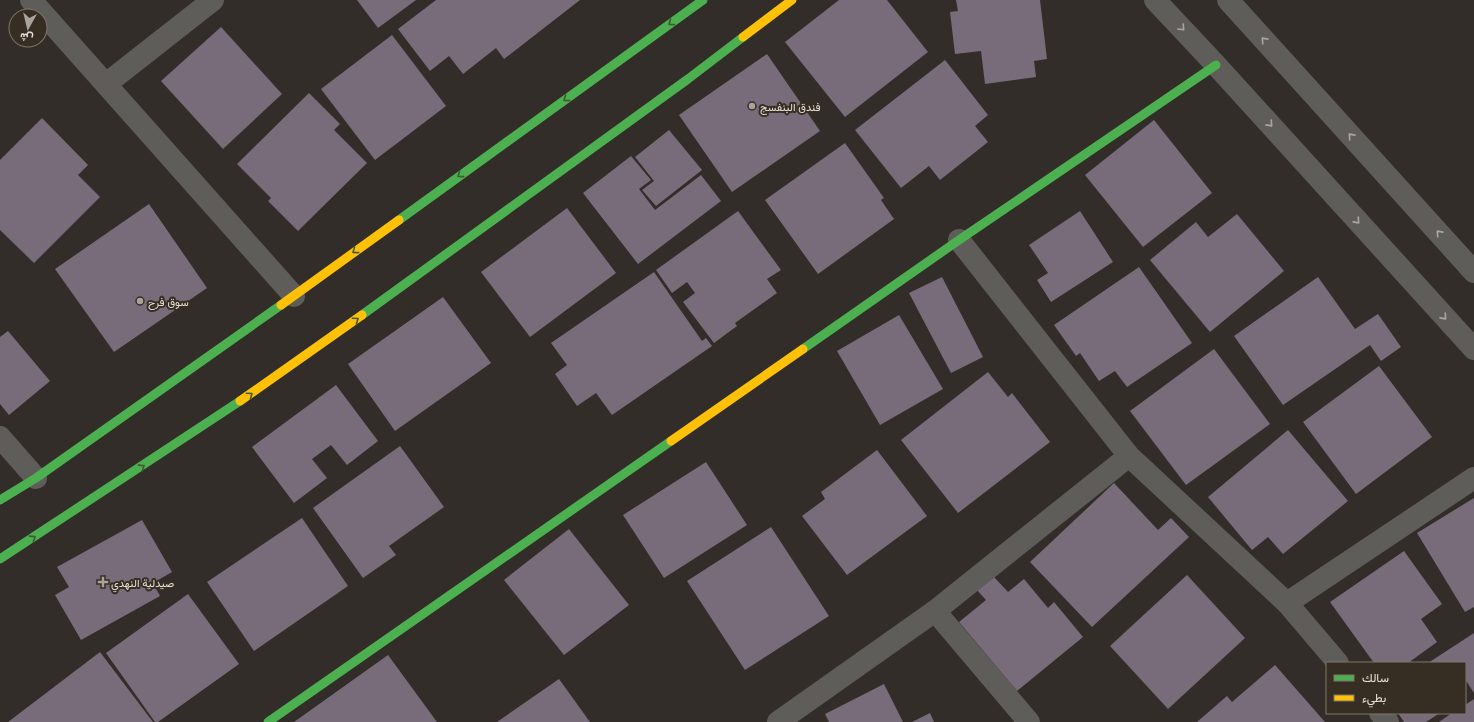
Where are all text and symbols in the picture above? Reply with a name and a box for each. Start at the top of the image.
north arrow [8,8,48,48]
one-way arrow [668,18,675,26]
one-way arrow [1177,24,1184,31]
text: ش [19,30,34,46]
one-way arrow [1262,37,1269,45]
one-way arrow [563,94,570,101]
place label: فندق البنفسج [760,100,821,115]
marker: فندق البنفسج [747,101,757,111]
one-way arrow [1265,119,1273,127]
one-way arrow [1349,134,1356,141]
one-way arrow [458,170,465,177]
one-way arrow [1352,216,1359,223]
one-way arrow [1436,230,1443,238]
one-way arrow [352,246,359,254]
place label: سوق فرح [148,295,189,310]
marker: سوق فرح [135,296,145,306]
one-way arrow [1440,312,1447,320]
one-way arrow [352,318,359,325]
one-way arrow [246,392,253,400]
one-way arrow [137,464,144,471]
one-way arrow [29,535,36,542]
place label: صيدلية النهدي [111,576,174,593]
marker: صيدلية النهدي [98,577,108,587]
legend [1326,662,1466,714]
text: سالك [1362,670,1389,685]
text: بطيء [1362,690,1386,708]

